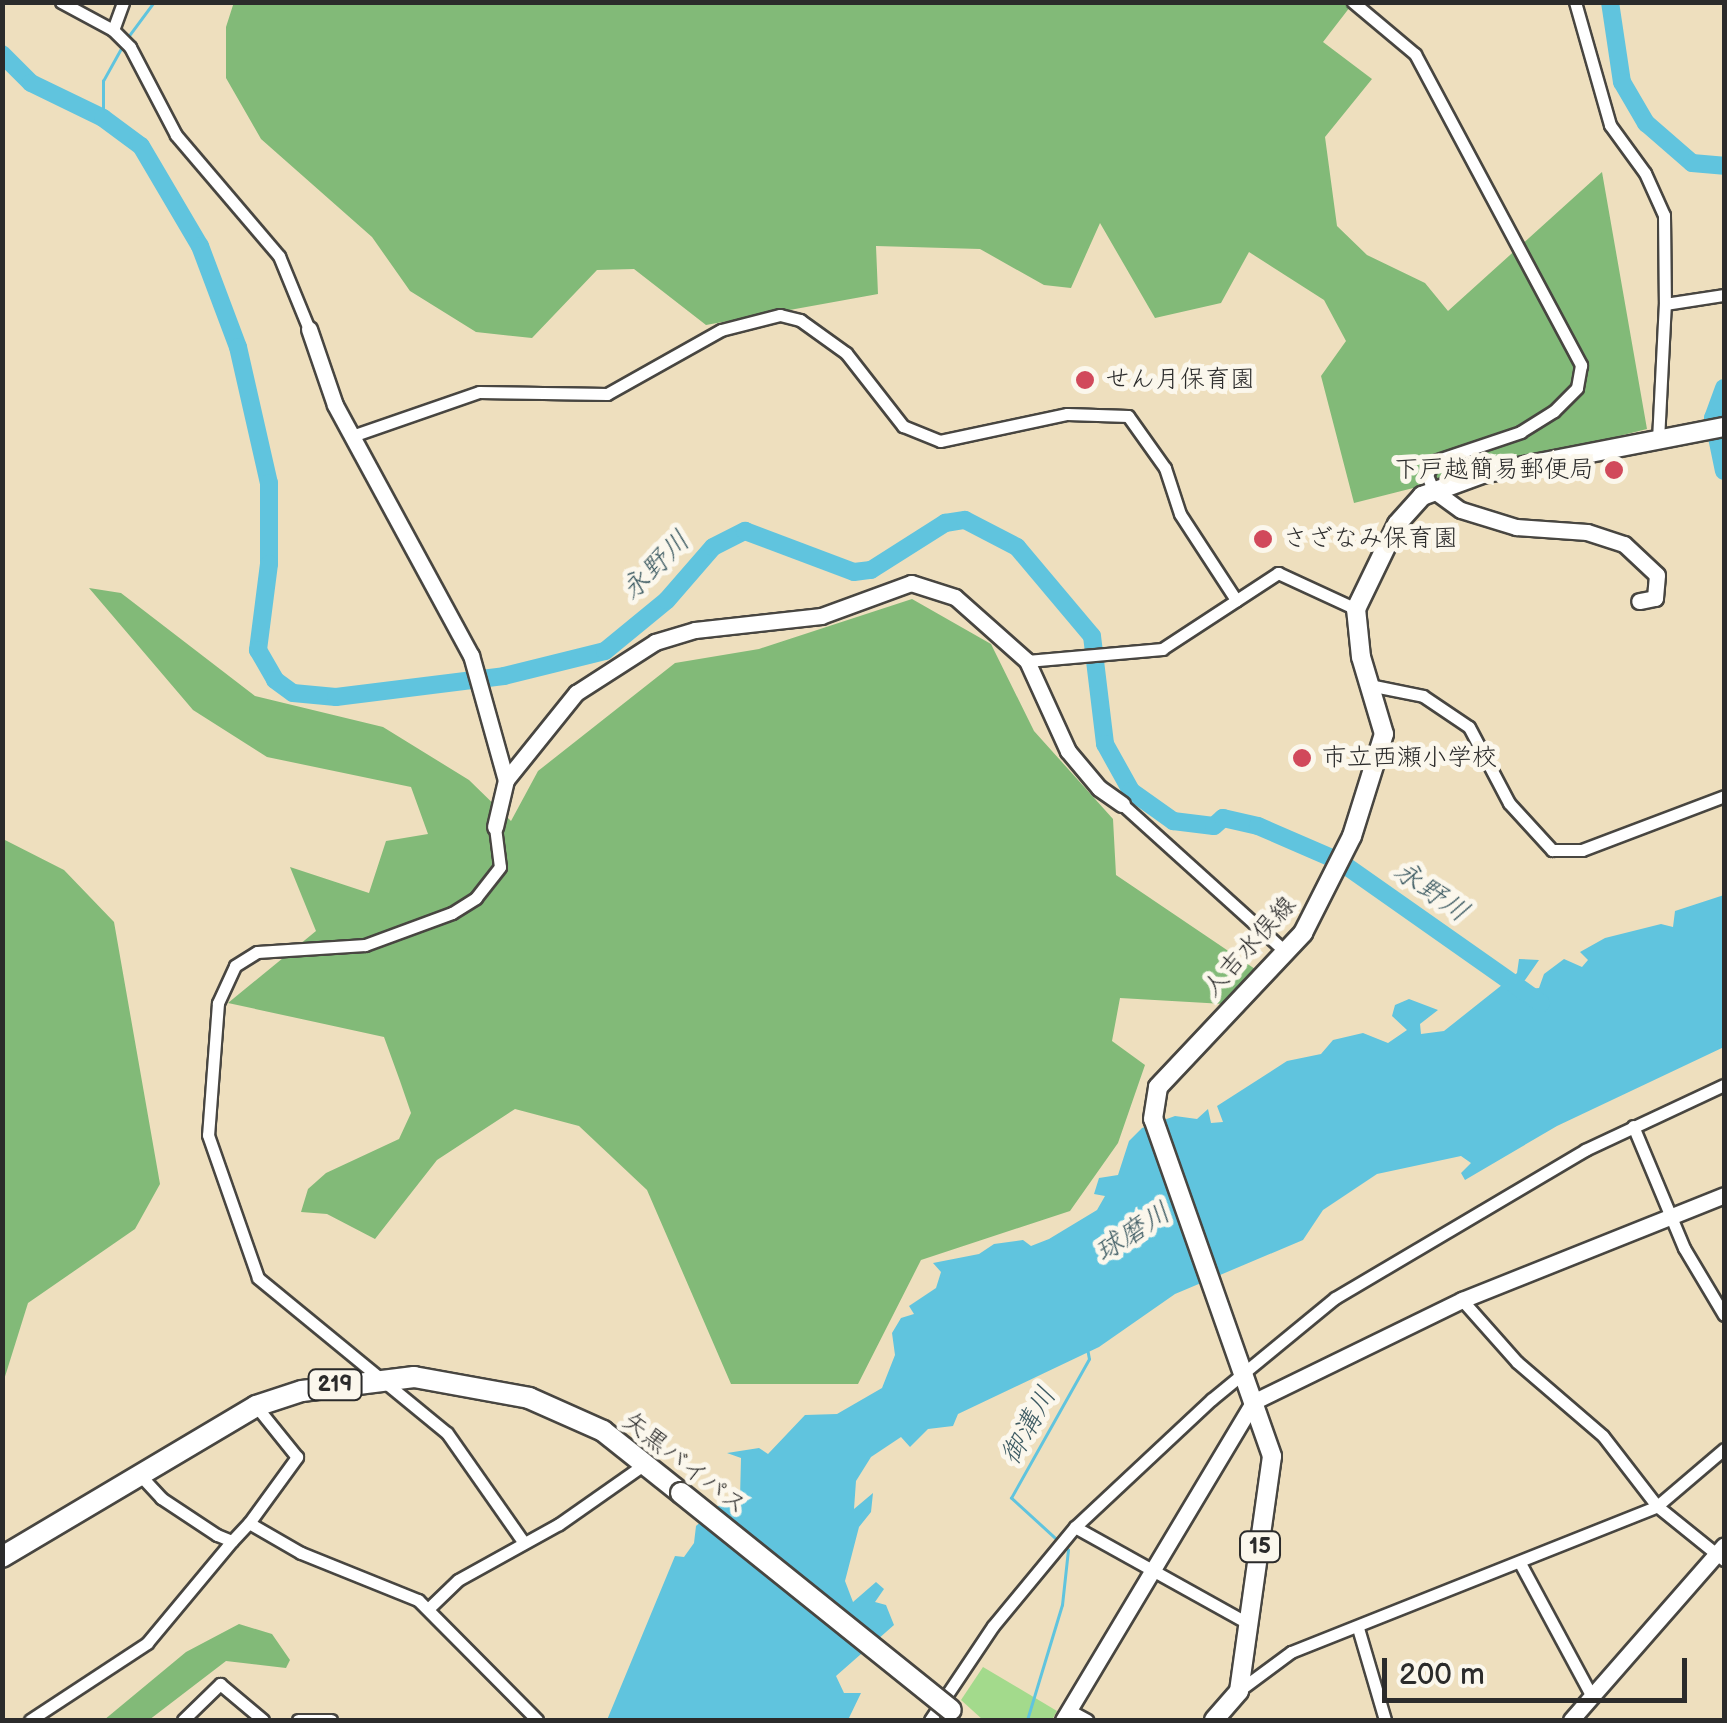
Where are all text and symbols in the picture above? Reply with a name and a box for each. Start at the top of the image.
place label: せん月保育園 [1105,365,1255,395]
marker: せん月保育園 [1074,369,1096,391]
place label: 下戸越簡易郵便局 [1394,455,1594,485]
marker: 下戸越簡易郵便局 [1603,459,1625,481]
water label: 永野川 [614,524,698,608]
place label: さざなみ保育園 [1283,524,1458,554]
marker: さざなみ保育園 [1252,528,1274,550]
place label: 市立西瀬小学校 [1322,743,1497,773]
marker: 市立西瀬小学校 [1291,747,1313,769]
water label: 永野川 [1387,854,1475,930]
street label: 人吉水俣線 [1197,891,1303,1003]
water label: 球磨川 [1089,1196,1177,1270]
road number: 219 [308,1368,362,1402]
water label: 御溝川 [994,1381,1064,1471]
street label: 矢黒バイパス [616,1406,752,1522]
road number: 15 [1238,1530,1282,1564]
scale bar [1387,1638,1692,1700]
text: 200 m [1399,1657,1485,1693]

